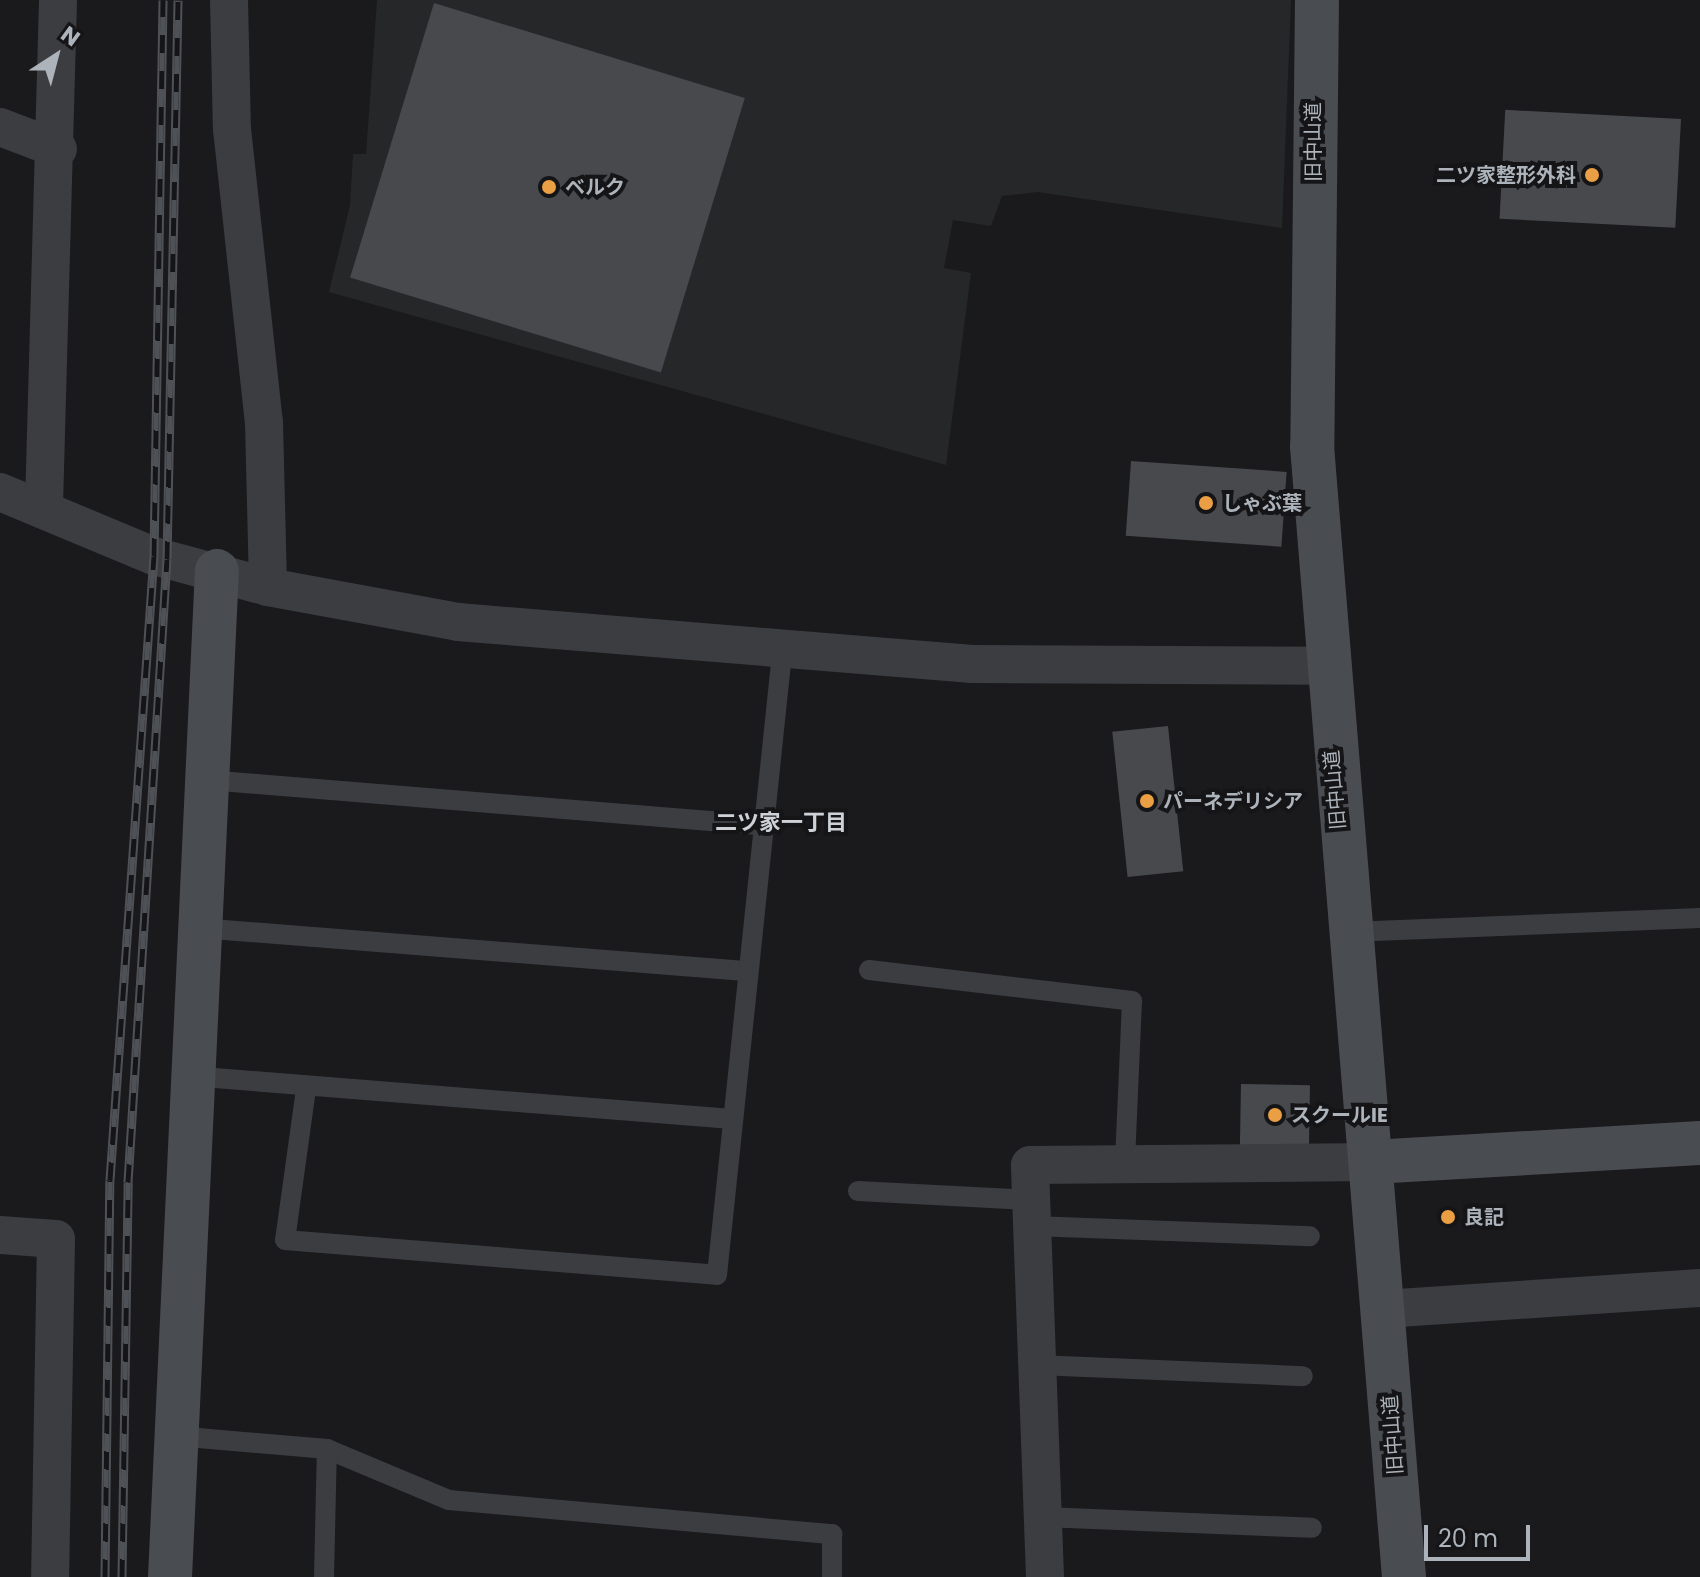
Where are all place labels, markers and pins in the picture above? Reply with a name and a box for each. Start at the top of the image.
place label: 二ツ家整形外科 [1436,163,1576,187]
marker: 二ツ家整形外科 [1583,166,1601,184]
place label: ベルク [565,175,625,199]
marker: ベルク [540,178,558,196]
place label: しゃぶ葉 [1222,491,1302,515]
marker: しゃぶ葉 [1197,494,1215,512]
place label: パーネデリシア [1163,789,1303,813]
marker: パーネデリシア [1138,792,1156,810]
place label: スクールIE [1291,1103,1388,1127]
marker: スクールIE [1266,1106,1284,1124]
place label: 良記 [1464,1205,1504,1229]
marker: 良記 [1439,1208,1457,1226]

